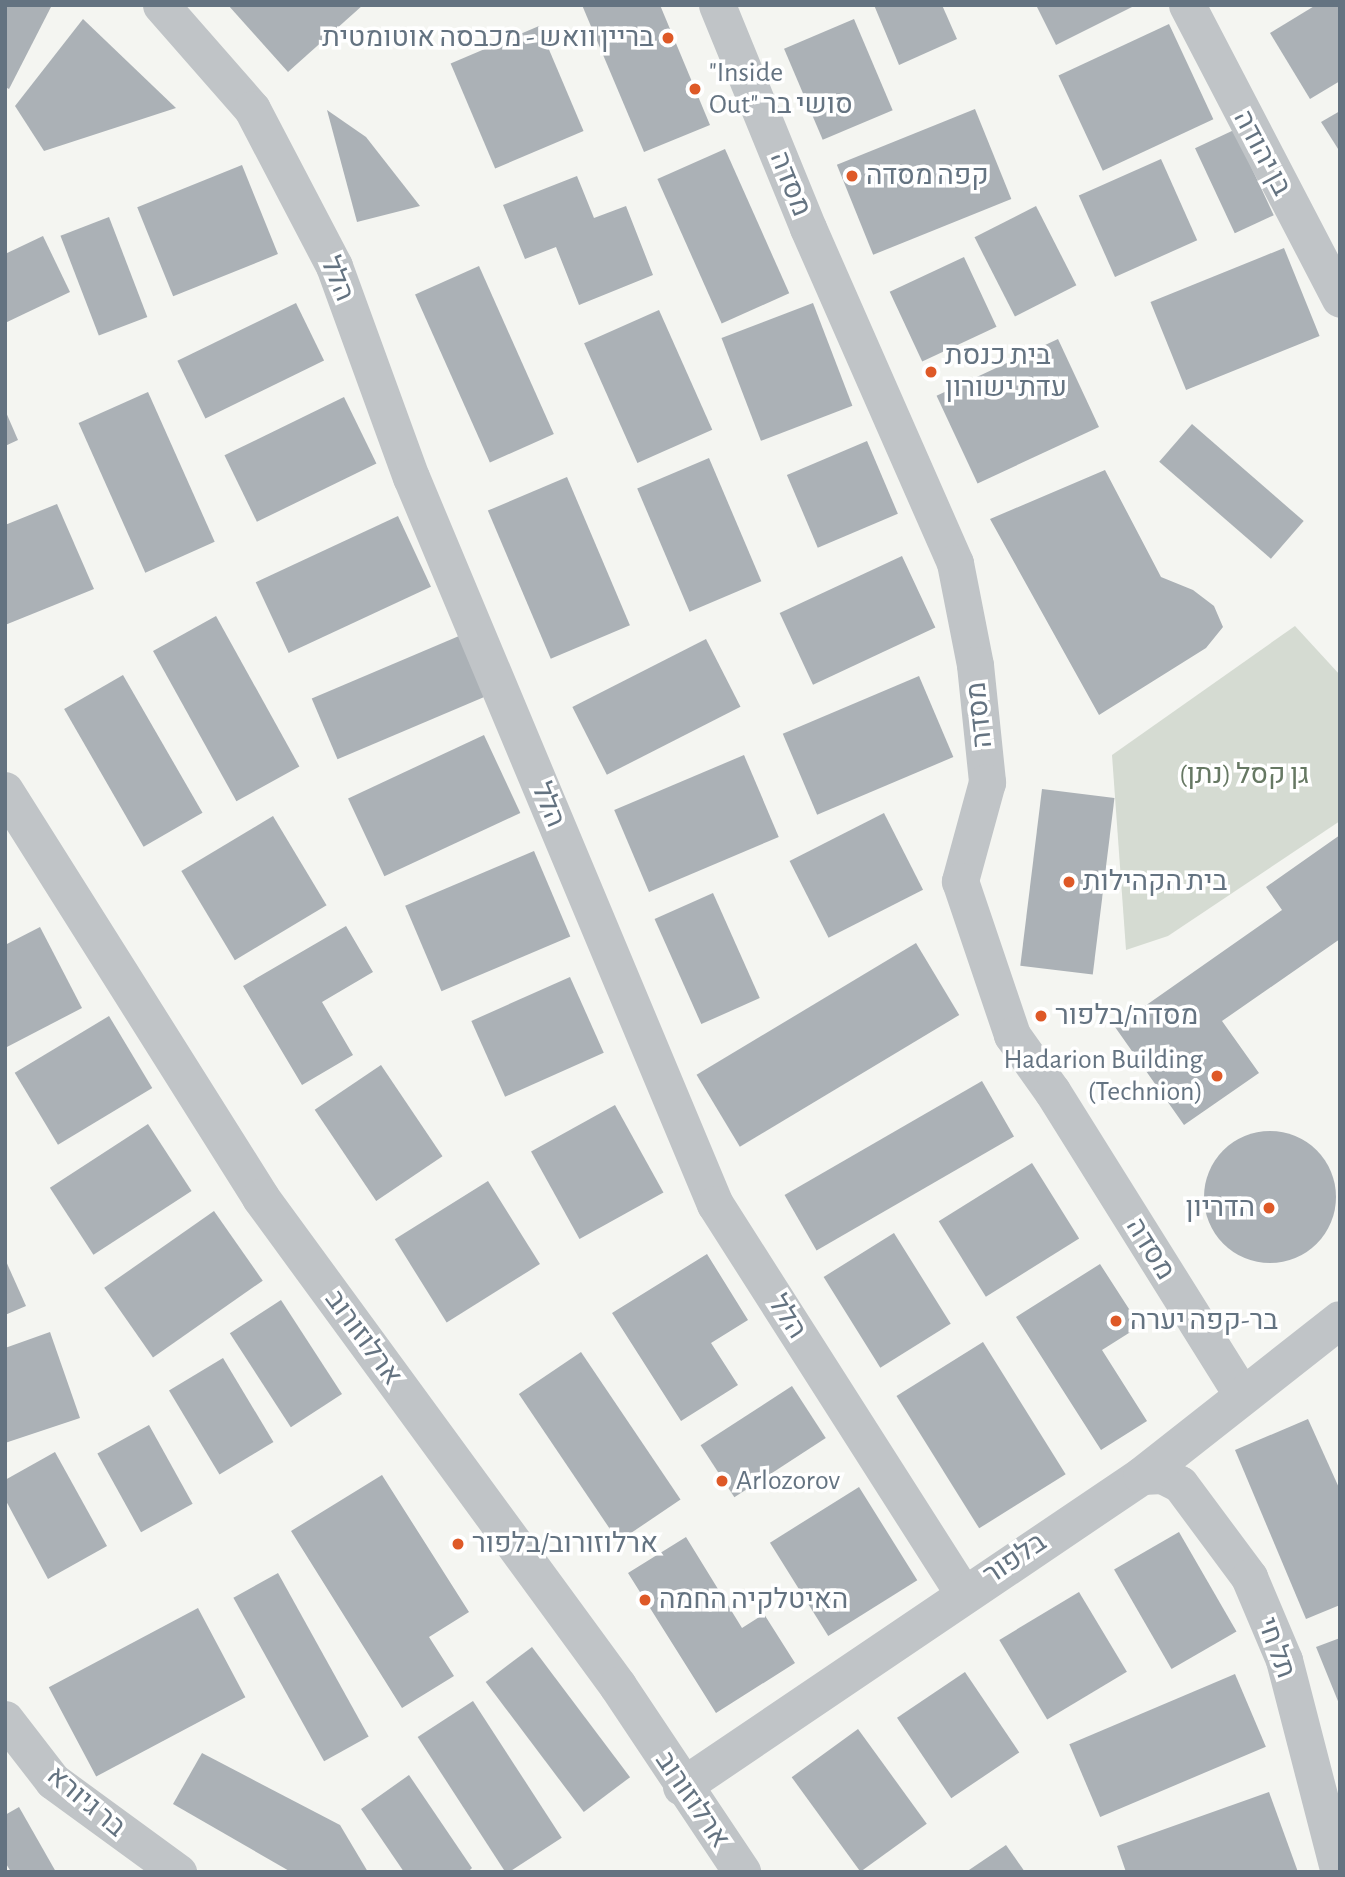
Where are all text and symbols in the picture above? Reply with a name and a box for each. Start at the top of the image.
place label: בריין וואש - מכבסה אוטומטית [322,21,654,55]
marker: בריין וואש - מכבסה אוטומטית [660,30,676,46]
place label: "Inside Out" סושי בר [709,56,853,122]
marker: "Inside Out" סושי בר [687,81,703,97]
street label: בן יהודה [1226,105,1298,201]
street label: מסדה [762,147,818,221]
place label: קפה מסדה [866,159,989,193]
marker: קפה מסדה [844,168,860,184]
street label: הלל [313,252,361,306]
place label: בית כנסת עדת ישורון [945,339,1067,405]
marker: בית כנסת עדת ישורון [923,364,939,380]
street label: מסדה [960,680,1000,750]
park label: גן קסל (נתן) [1179,758,1309,792]
street label: הלל [524,778,572,832]
place label: בית הקהילות [1083,865,1227,899]
marker: בית הקהילות [1061,874,1077,890]
place label: מסדה/בלפור [1055,999,1198,1033]
marker: מסדה/בלפור [1033,1008,1049,1024]
place label: Hadarion Building (Technion) [1004,1043,1203,1109]
marker: Hadarion Building (Technion) [1209,1068,1225,1084]
place label: הדריון [1185,1191,1255,1225]
marker: הדריון [1261,1200,1277,1216]
street label: מסדה [1118,1212,1182,1286]
street label: ארלוזורוב [317,1284,409,1392]
street label: הלל [761,1289,813,1345]
place label: בר-קפה יערה [1130,1304,1278,1338]
marker: בר-קפה יערה [1108,1313,1124,1329]
place label: Arlozorov [736,1464,840,1498]
marker: Arlozorov [714,1473,730,1489]
street label: בלפור [977,1526,1053,1592]
place label: ארלוזורוב/בלפור [472,1527,658,1561]
marker: ארלוזורוב/בלפור [450,1536,466,1552]
place label: האיטלקיה החמה [659,1583,848,1617]
marker: האיטלקיה החמה [637,1592,653,1608]
street label: תל חי [1250,1613,1302,1683]
street label: ארלוזורוב [648,1745,736,1855]
street label: בר גיורא [40,1759,132,1845]

